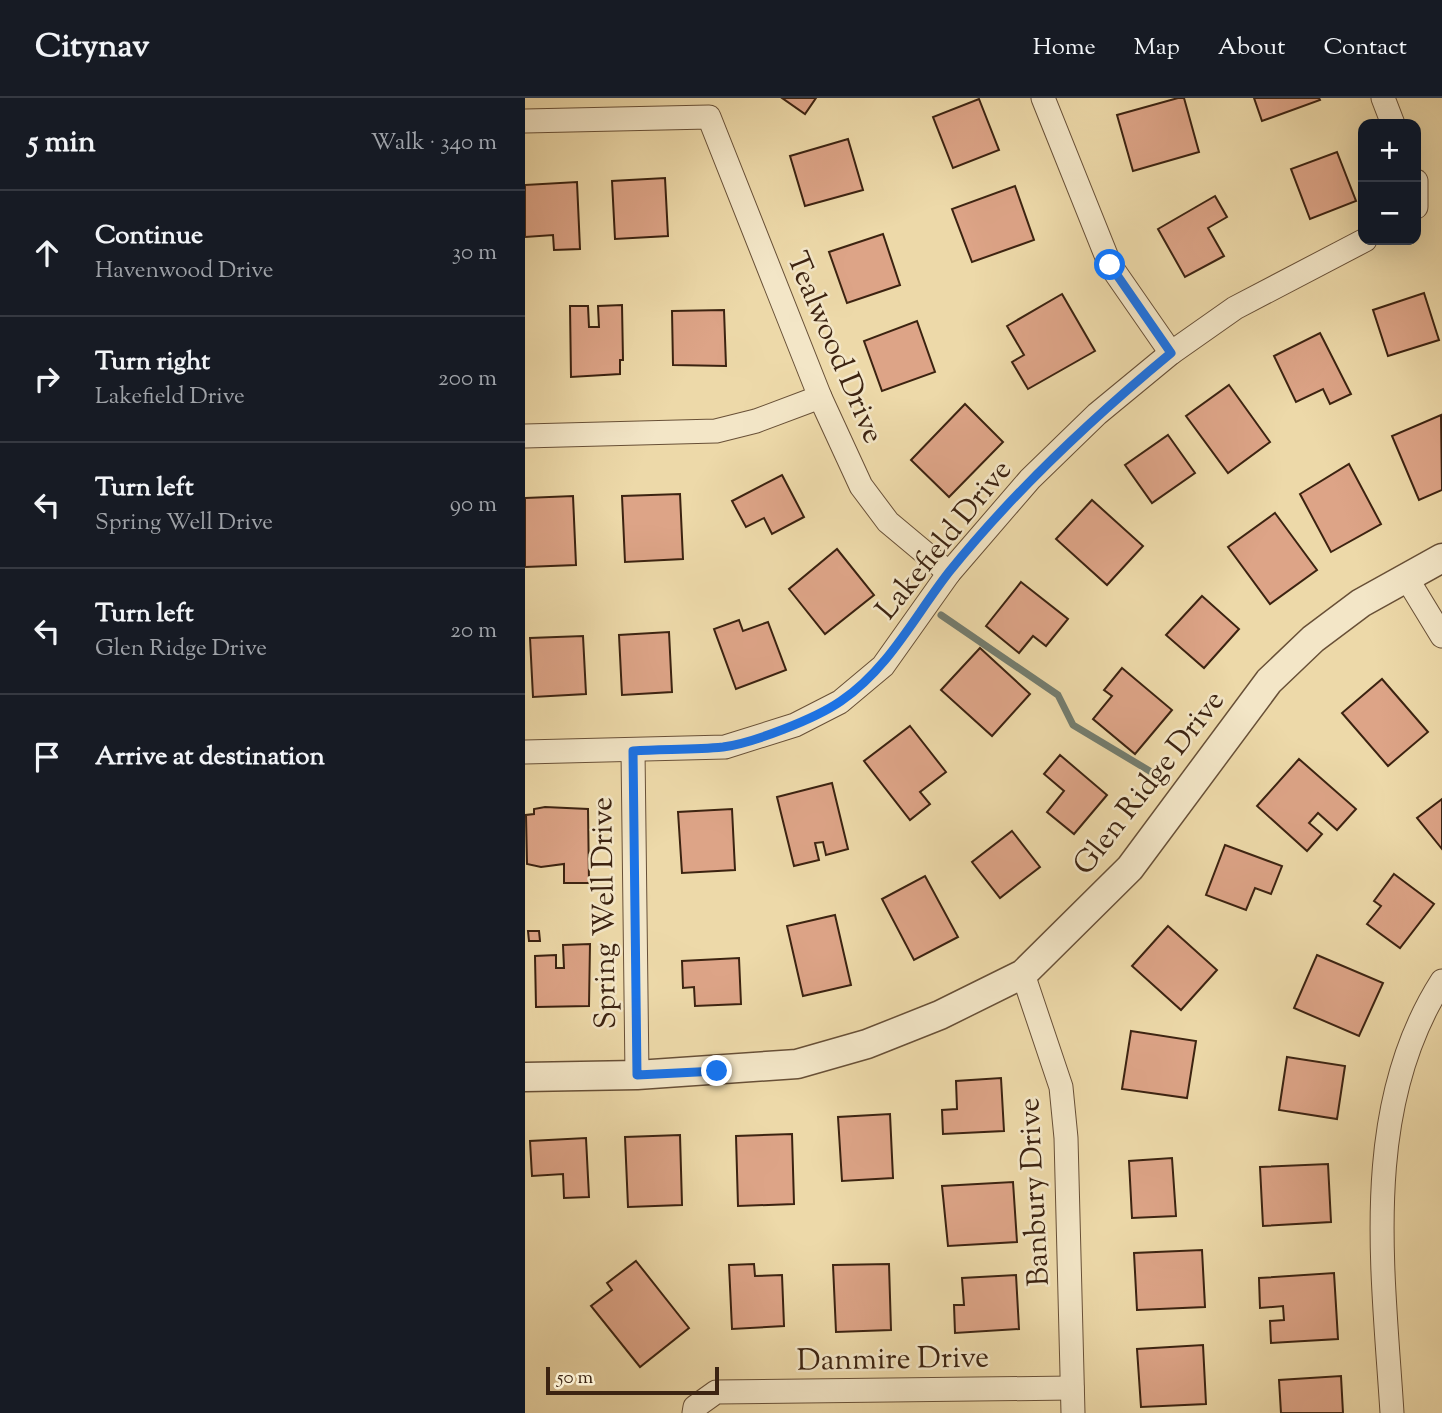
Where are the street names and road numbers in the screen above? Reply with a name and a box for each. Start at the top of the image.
street label: Tealwood Drive [774,246,893,450]
street label: Lakefield Drive [867,451,1023,630]
street label: Glen Ridge Drive [1064,682,1236,885]
street label: Spring Well Drive [582,796,629,1029]
street label: Banbury Drive [1009,1097,1062,1287]
street label: Danmire Drive [797,1337,990,1384]

